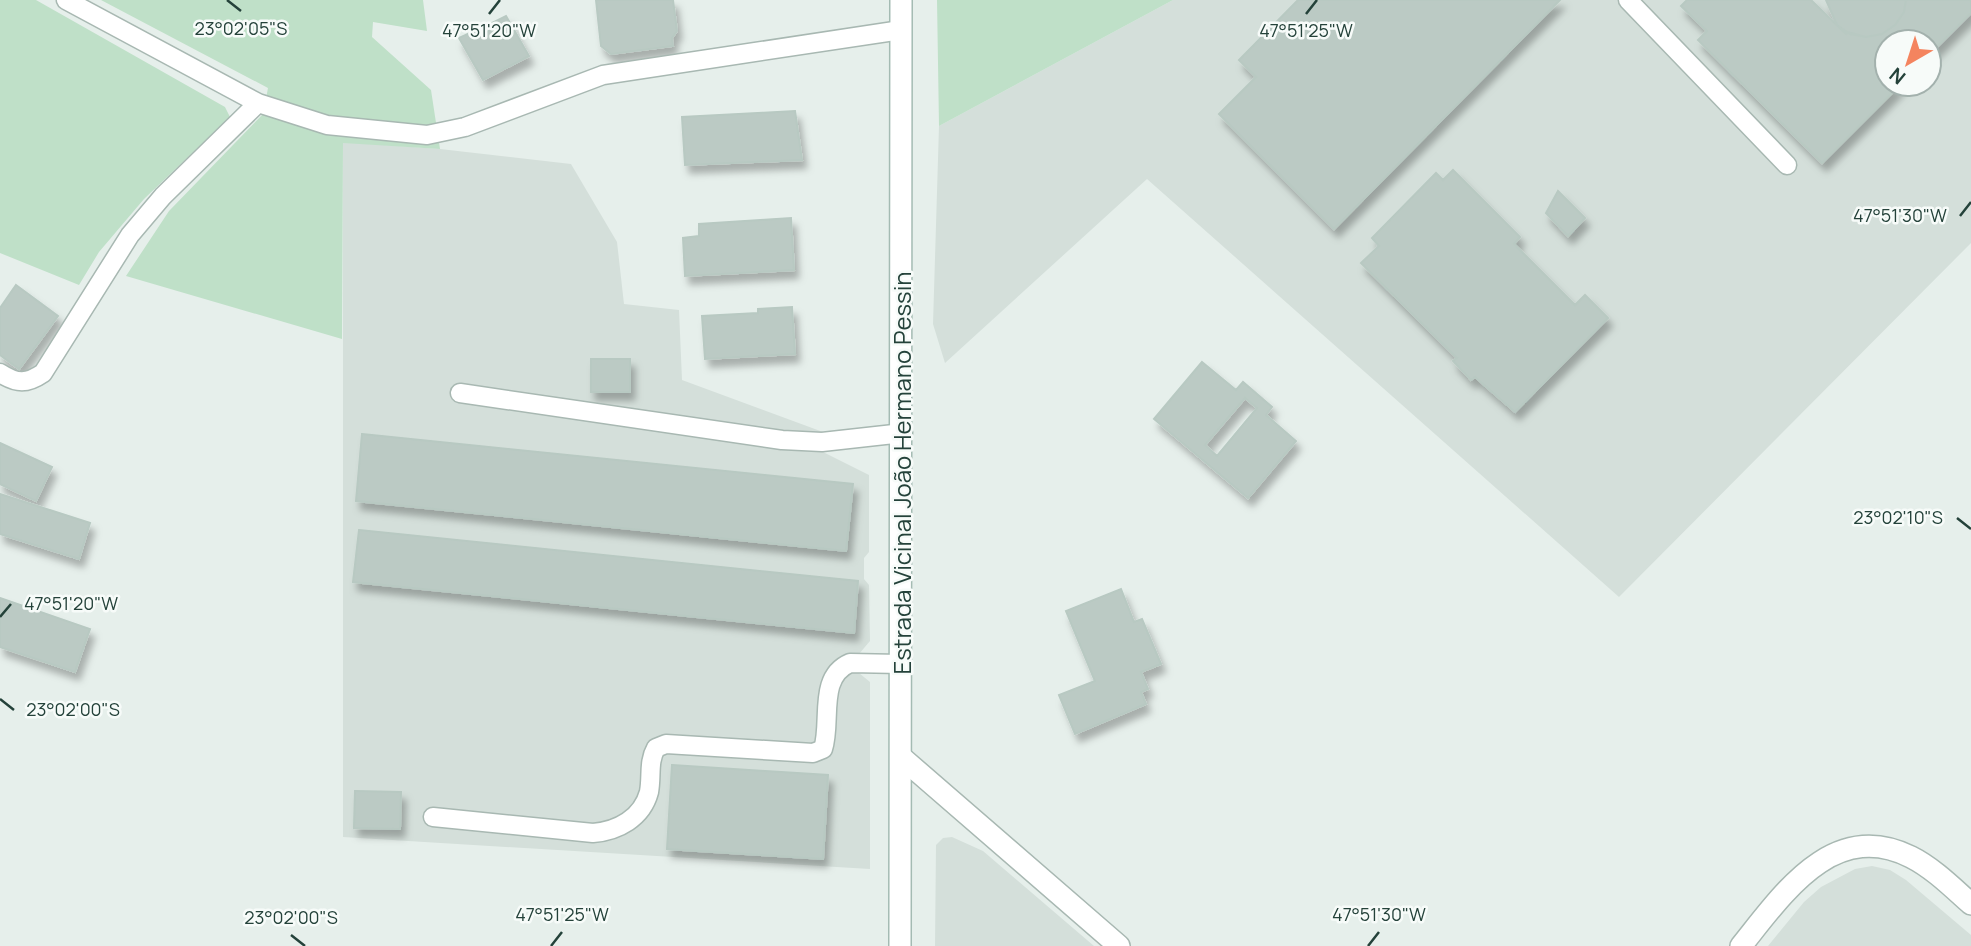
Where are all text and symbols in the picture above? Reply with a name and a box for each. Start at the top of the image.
text: 23°02'05"S [195,16,287,40]
text: 47°51'20"W [442,18,536,42]
text: 47°51'25"W [1259,18,1353,42]
north arrow [1873,28,1943,98]
text: N [1884,62,1911,91]
text: 47°51'30"W [1853,203,1947,227]
street label: Estrada Vicinal João Hermano Pessin [885,272,918,675]
text: 23°02'10"S [1853,505,1943,529]
text: 47°51'20"W [24,591,118,615]
text: 23°02'00"S [26,697,120,721]
text: 47°51'25"W [515,902,609,926]
text: 47°51'30"W [1332,902,1426,926]
text: 23°02'00"S [244,905,338,929]

